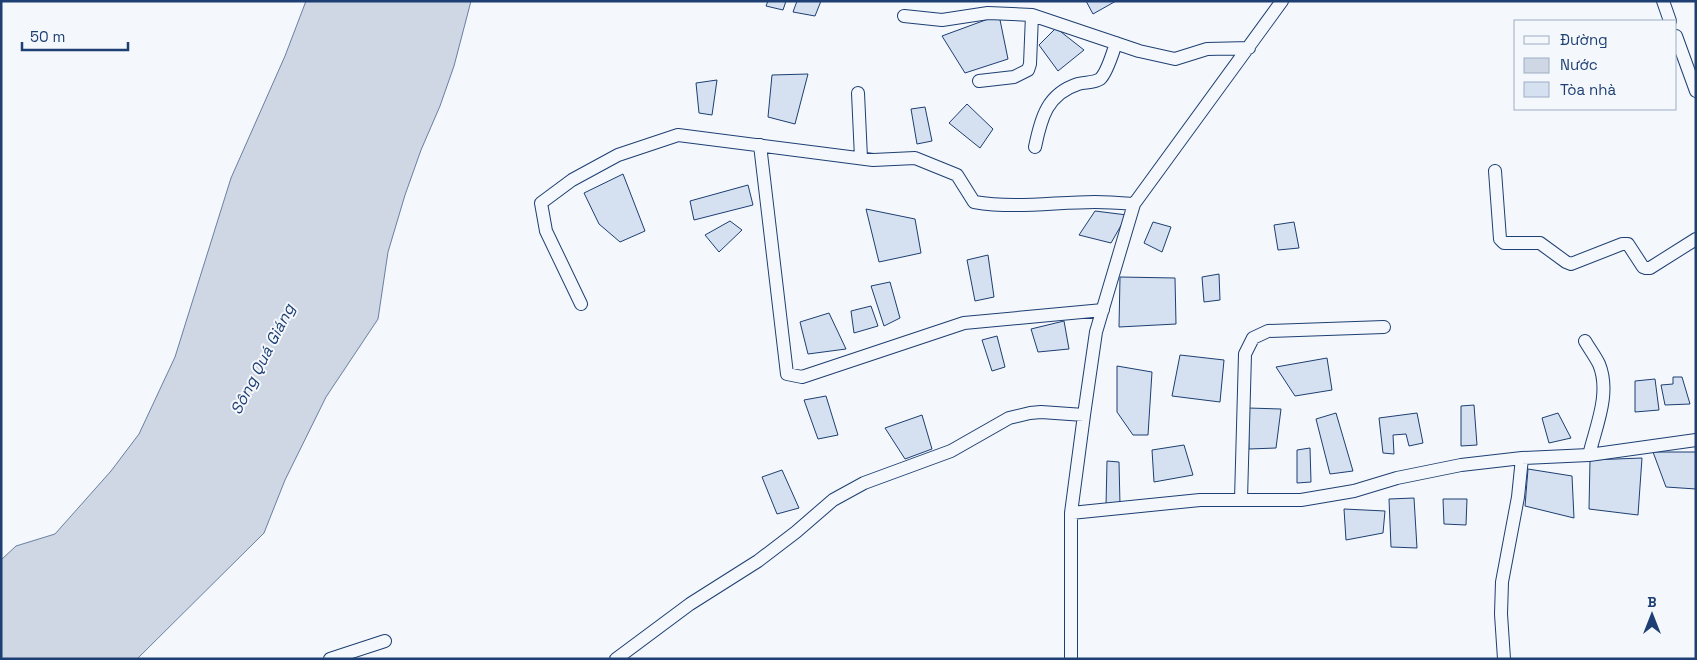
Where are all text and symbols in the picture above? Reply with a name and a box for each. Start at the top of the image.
scale bar [22,20,129,52]
legend [1514,20,1677,110]
text: 50 m [30,27,65,46]
text: Đường [1560,30,1608,49]
text: Nước [1560,55,1598,74]
text: Tòa nhà [1560,80,1616,99]
water label: Sông Quá Giáng [226,300,300,418]
north arrow [1627,590,1677,640]
text: B [1647,593,1657,611]

